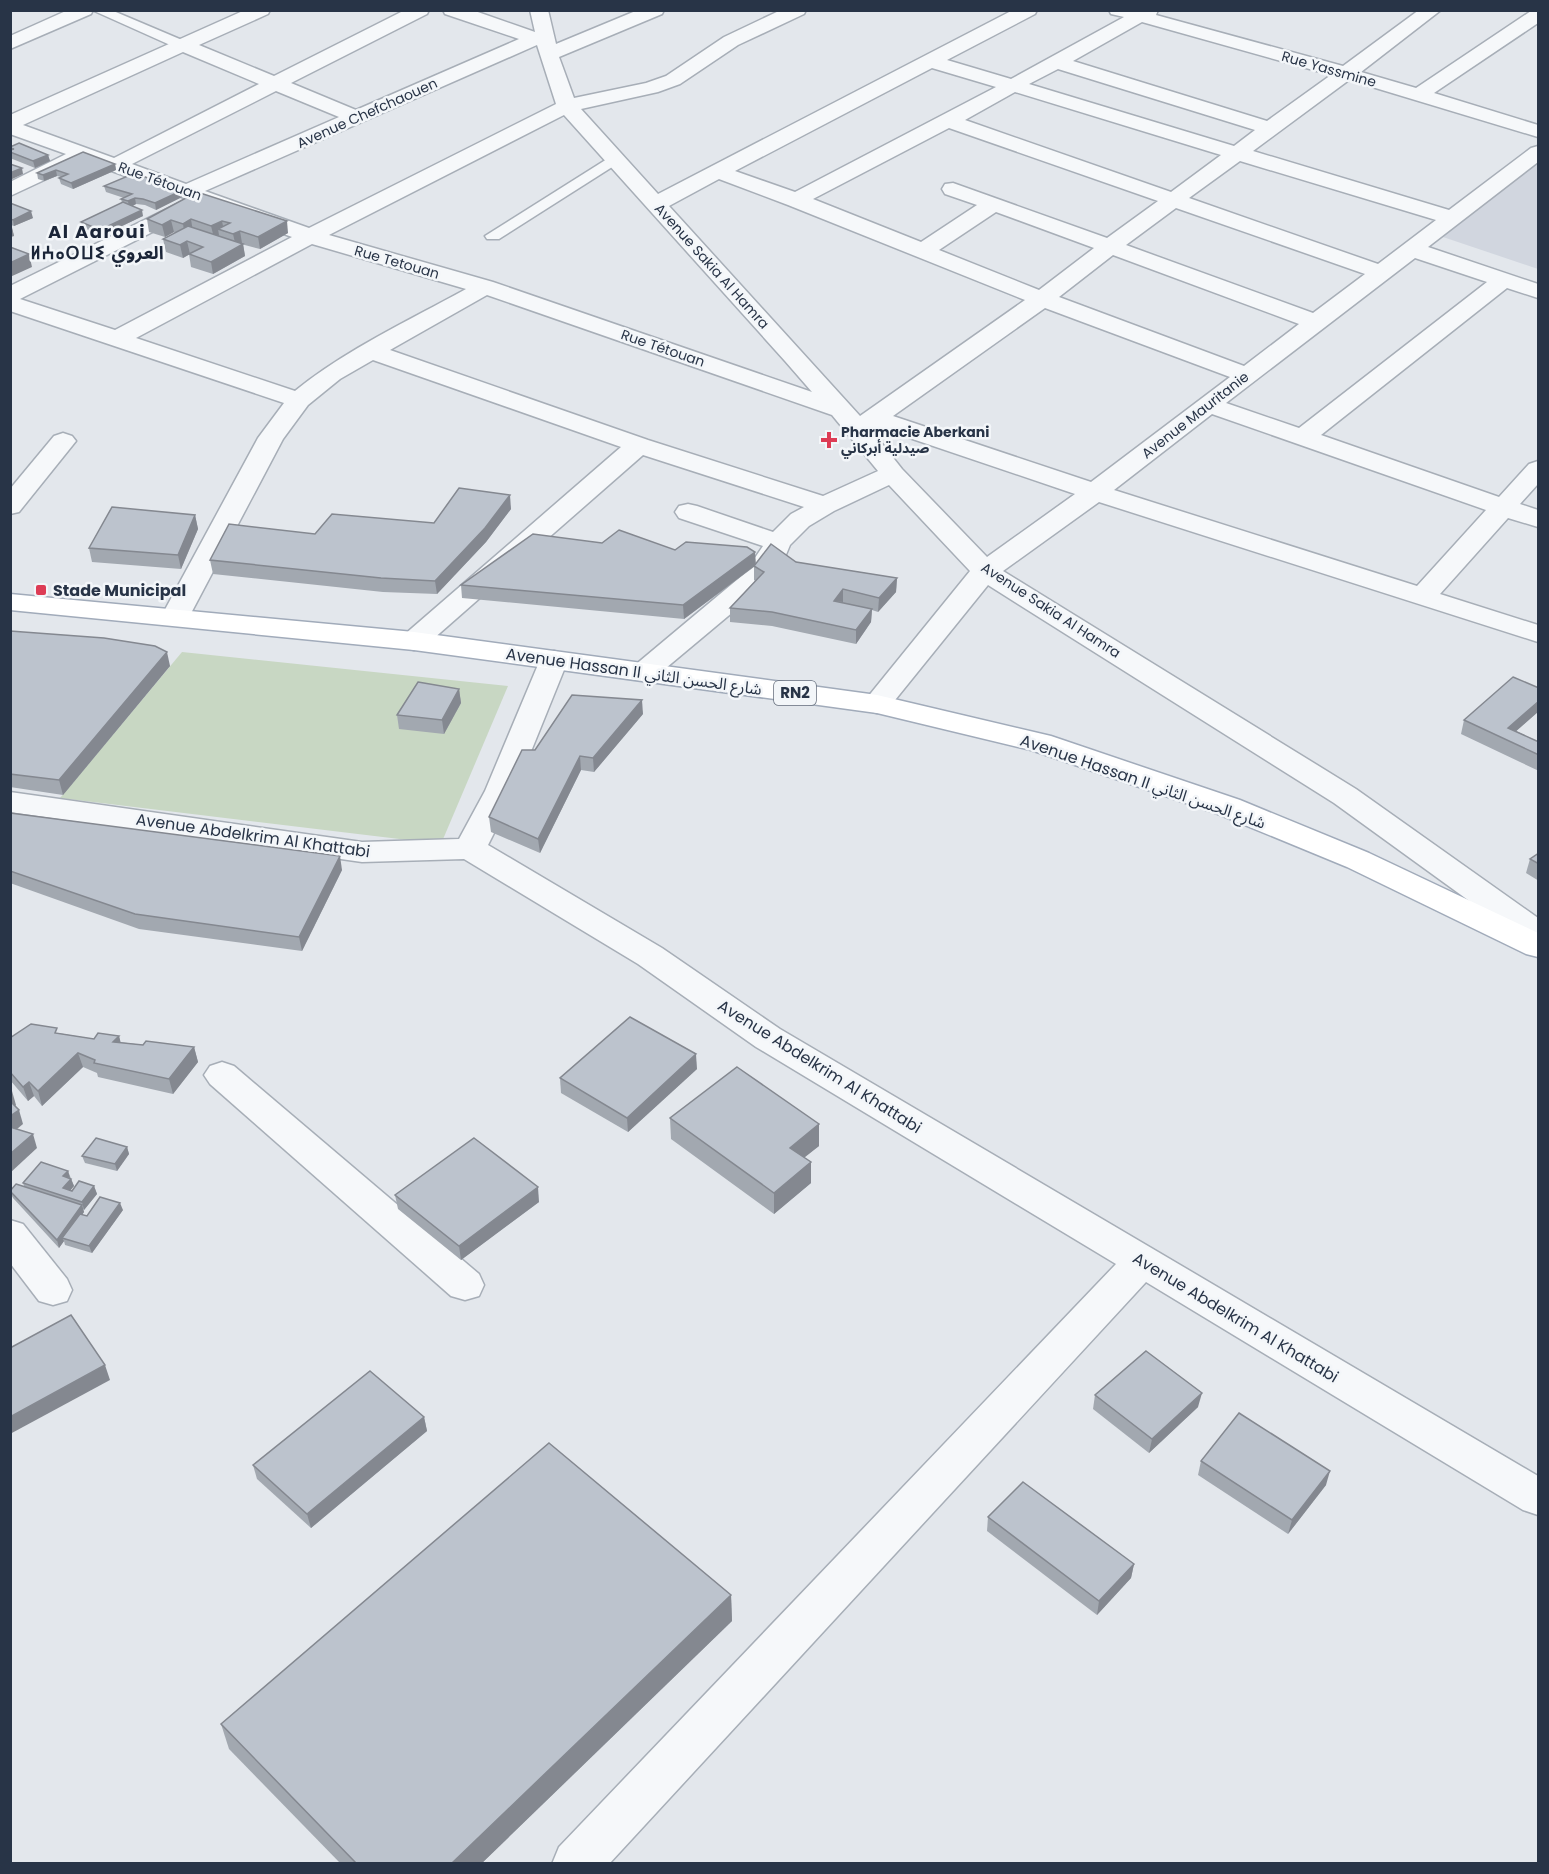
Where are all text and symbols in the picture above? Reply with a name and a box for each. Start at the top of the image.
street label: Rue Yassmine [1279,46,1379,92]
street label: Avenue Chefchaouen [294,73,440,153]
street label: Rue Tétouan [115,157,205,205]
street label: Avenue Sakia Al Hamra [650,199,774,333]
district label: Al Aaroui ⵍⵄⴰⵔⵡⵉ العروي [30,219,164,267]
street label: Rue Tetouan [352,240,442,284]
street label: Rue Tétouan [618,324,708,372]
street label: Avenue Mauritanie [1137,367,1253,463]
place label: Pharmacie Aberkani صيدلية أبركاني [841,422,989,459]
marker: Pharmacie Aberkani صيدلية أبركاني [822,433,836,447]
street label: Avenue Sakia Al Hamra [977,557,1125,663]
place label: Stade Municipal [53,579,186,602]
marker: Stade Municipal [34,583,48,597]
street label: Avenue Hassan II شارع الحسن الثاني [504,642,763,702]
road number: RN2 [774,681,816,705]
street label: Avenue Hassan II شارع الحسن الثاني [1017,729,1269,835]
street label: Avenue Abdelkrim Al Khattabi [134,808,372,863]
street label: Avenue Abdelkrim Al Khattabi [713,994,926,1139]
street label: Avenue Abdelkrim Al Khattabi [1129,1247,1343,1388]

